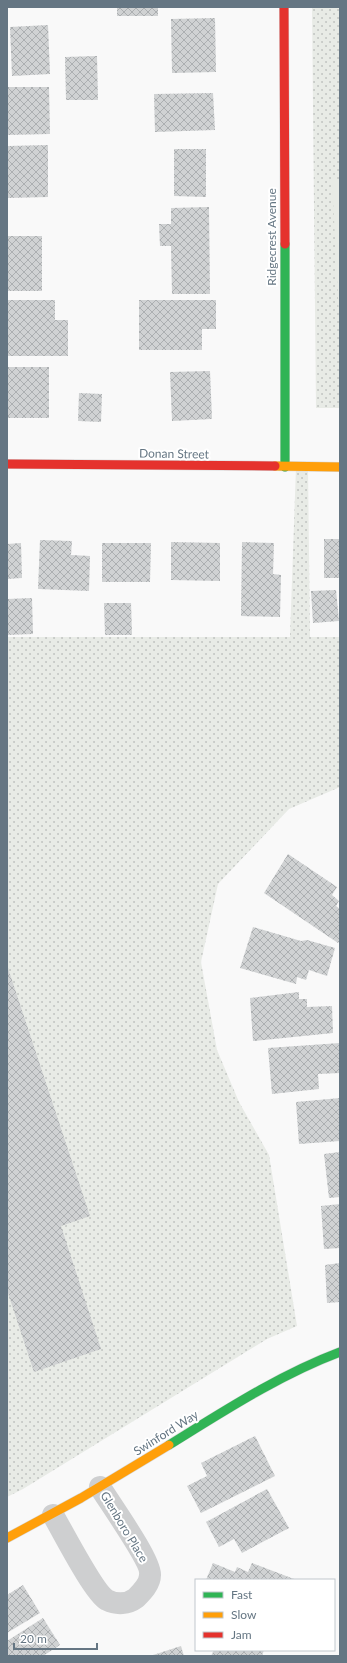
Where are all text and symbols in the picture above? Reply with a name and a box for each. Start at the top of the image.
street label: Ridgecrest Avenue [264,188,279,286]
street label: Donan Street [139,445,210,462]
street label: Swinford Way [131,1406,202,1458]
street label: Glenboro Place [97,1489,151,1565]
legend [195,1579,335,1651]
text: Fast [231,1587,253,1602]
text: Slow [231,1607,257,1622]
scale bar [14,1625,97,1651]
text: Jam [231,1627,252,1642]
text: 20 m [20,1631,47,1646]

